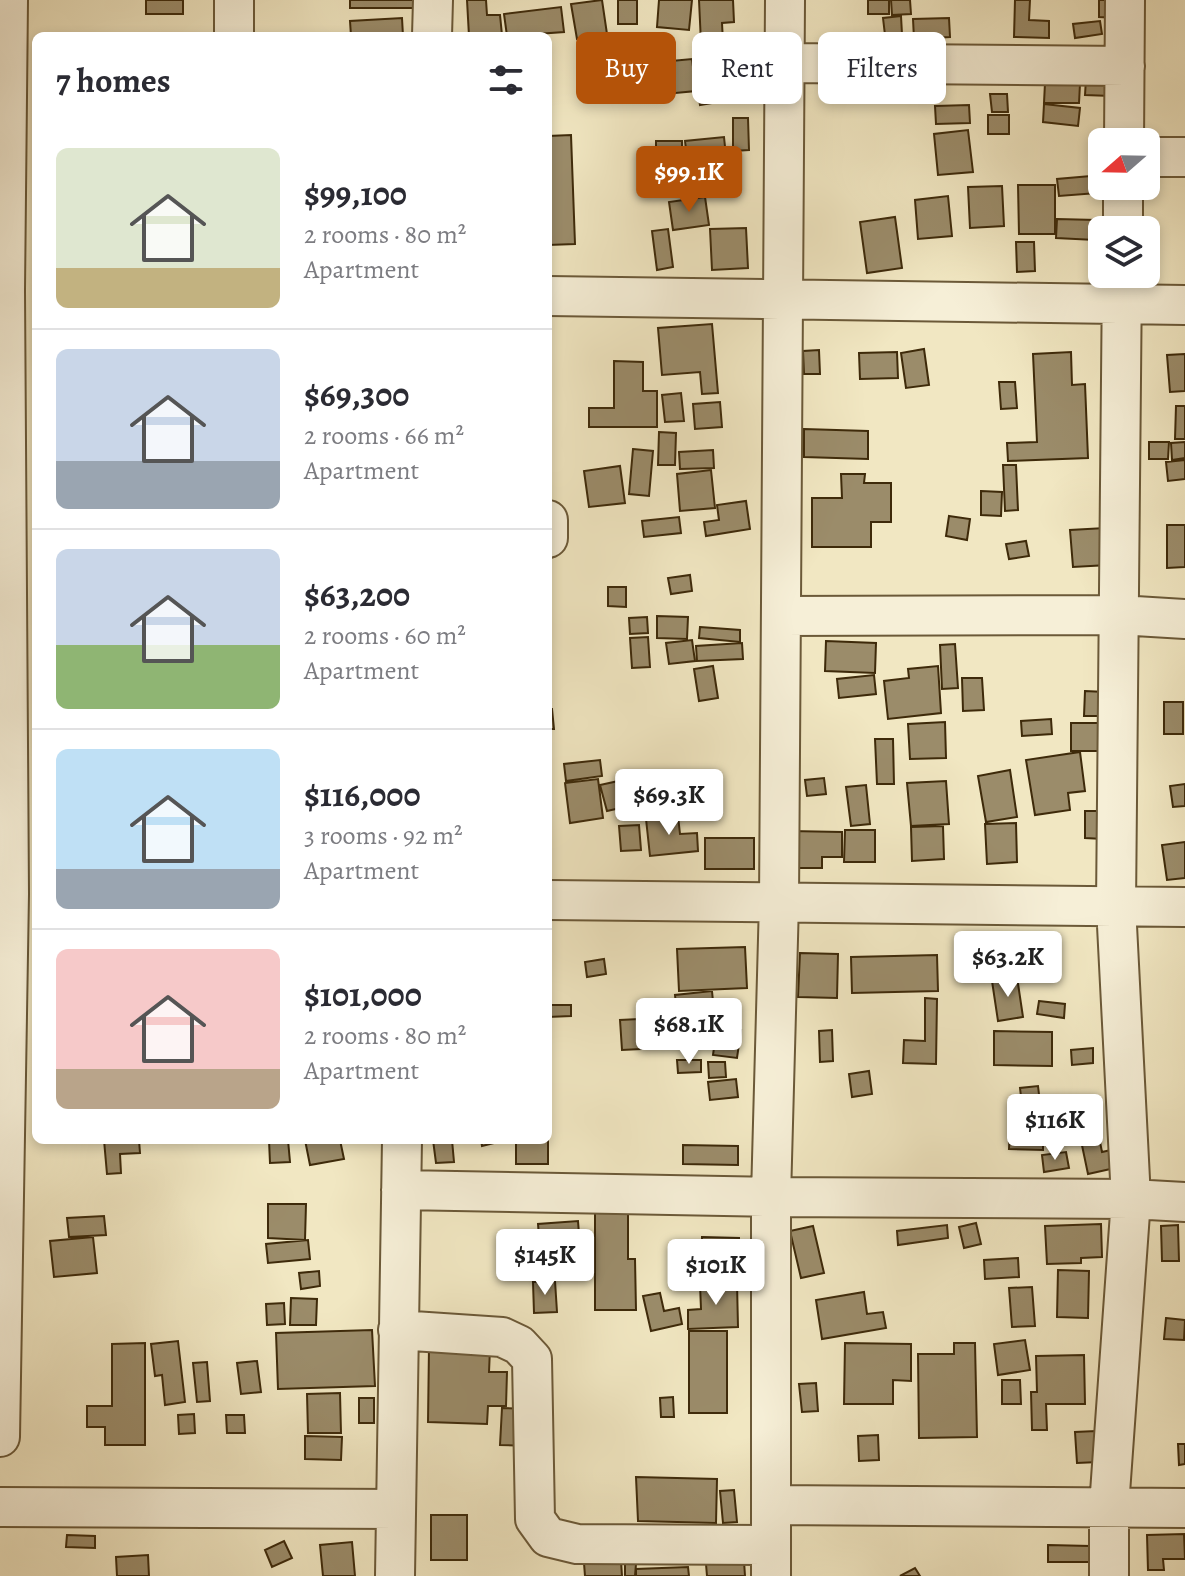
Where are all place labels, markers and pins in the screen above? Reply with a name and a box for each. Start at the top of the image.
pin: $99.1K [624,146,754,214]
pin: $69.3K [604,769,734,837]
pin: $63.2K [943,931,1073,999]
pin: $68.1K [624,998,754,1066]
pin: $116K [999,1094,1111,1162]
pin: $145K [489,1229,601,1297]
pin: $101K [660,1239,772,1307]

